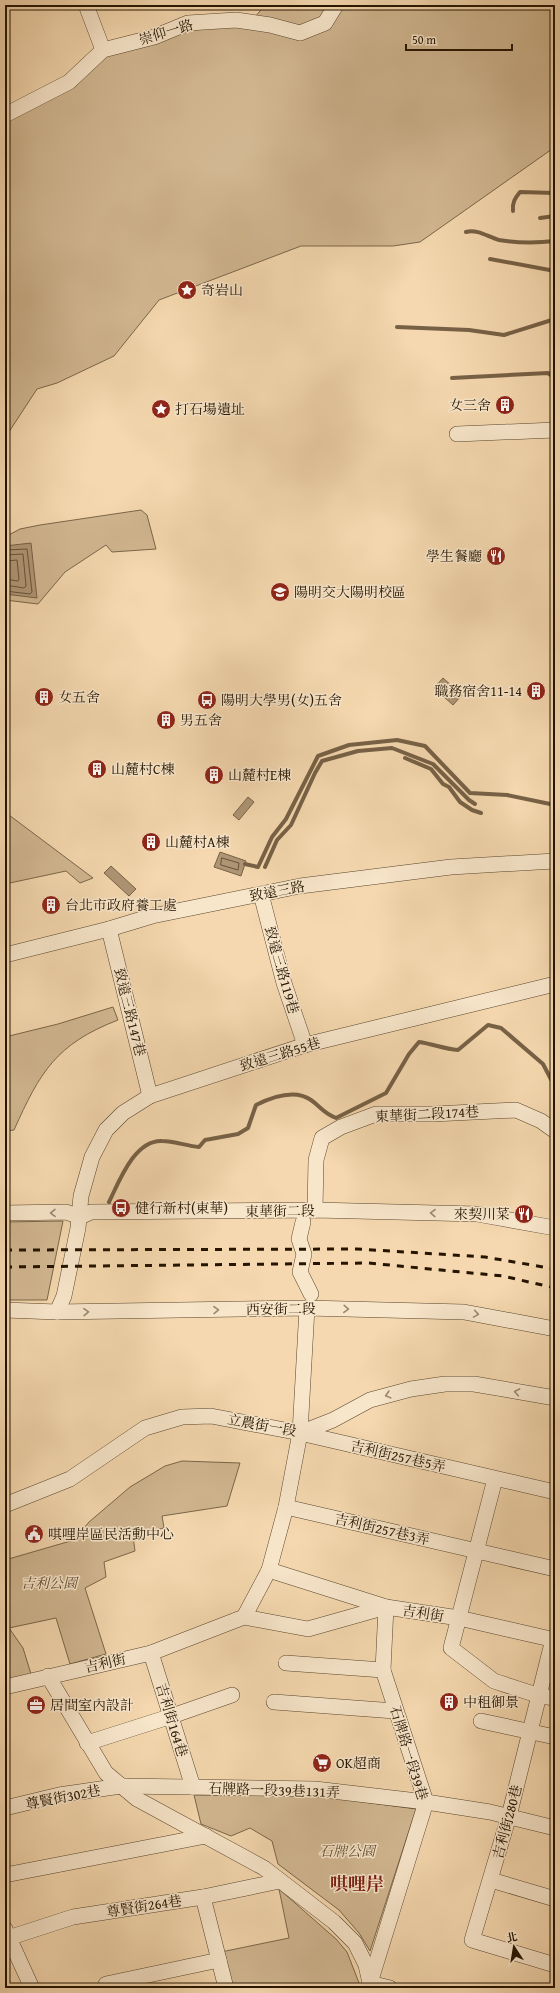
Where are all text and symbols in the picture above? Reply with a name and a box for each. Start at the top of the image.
street label: 崇仰一路 [136,14,196,50]
scale bar [406,26,512,52]
text: 50 m [412,31,436,48]
place icon: 奇岩山 [176,279,198,301]
place label: 奇岩山 [201,280,243,300]
building icon: 女三舍 [494,394,516,416]
place label: 女三舍 [449,395,491,415]
place icon: 打石場遺址 [150,398,172,420]
place label: 打石場遺址 [175,399,245,419]
restaurant icon: 學生餐廳 [485,545,507,567]
place label: 學生餐廳 [426,546,482,566]
school or university icon: 陽明交大陽明校區 [269,581,291,603]
place label: 陽明交大陽明校區 [294,582,406,602]
building icon: 職務宿舍11-14 [525,680,547,702]
place label: 職務宿舍11-14 [434,681,522,701]
building icon: 女五舍 [33,686,55,708]
place label: 女五舍 [58,687,100,707]
bus stop icon: 陽明大學男(女)五舍 [196,689,218,711]
place label: 陽明大學男(女)五舍 [221,690,342,710]
building icon: 男五舍 [155,709,177,731]
place label: 男五舍 [180,710,222,730]
building icon: 山麓村C棟 [86,758,108,780]
place label: 山麓村C棟 [111,759,175,779]
building icon: 山麓村E棟 [203,764,225,786]
place label: 山麓村E棟 [228,765,291,785]
building icon: 山麓村A棟 [140,831,162,853]
place label: 山麓村A棟 [165,832,230,852]
street label: 致遠三路 [248,876,306,906]
building icon: 台北市政府養工處 [40,894,62,916]
place label: 台北市政府養工處 [65,895,177,915]
street label: 致遠三路119巷 [260,924,304,1016]
street label: 致遠三路147巷 [109,966,151,1058]
street label: 致遠三路55巷 [237,1032,323,1076]
street label: 東華街二段174巷 [374,1101,480,1127]
bus stop icon: 健行新村(東華) [110,1197,132,1219]
place label: 健行新村(東華) [135,1198,228,1218]
street label: 東華街二段 [245,1200,315,1222]
restaurant icon: 來契川菜 [513,1203,535,1225]
place label: 來契川菜 [454,1204,510,1224]
one-way arrow [50,1208,56,1217]
one-way arrow [430,1209,436,1217]
street label: 西安街二段 [246,1298,316,1320]
one-way arrow [343,1305,349,1313]
one-way arrow [213,1306,219,1314]
one-way arrow [83,1308,89,1316]
one-way arrow [473,1309,479,1318]
one-way arrow [513,1388,520,1396]
one-way arrow [385,1390,392,1399]
street label: 立農街一段 [226,1409,298,1441]
street label: 吉利街257巷5弄 [349,1435,447,1477]
street label: 吉利街257巷3弄 [333,1508,431,1550]
public building icon: 唭哩岸區民活動中心 [23,1523,45,1545]
place label: 唭哩岸區民活動中心 [48,1524,174,1544]
park label: 吉利公園 [21,1573,79,1593]
street label: 吉利街 [401,1600,445,1626]
street label: 吉利街 [82,1649,128,1677]
street label: 吉利街164巷 [151,1681,193,1759]
building icon: 中租御景 [438,1691,460,1713]
place label: 中租御景 [463,1692,519,1712]
office icon: 居間室內設計 [25,1694,47,1716]
place label: 居間室內設計 [50,1695,134,1715]
street label: 石牌路一段39巷 [385,1703,433,1803]
supermarket icon: OK超商 [311,1752,333,1774]
place label: OK超商 [336,1753,381,1773]
street label: 石牌路一段39巷131弄 [208,1778,340,1802]
street label: 尊賢街302巷 [24,1780,102,1814]
street label: 吉利街280巷 [487,1783,527,1861]
park label: 石牌公園 [319,1841,377,1861]
district label: 唭哩岸 [330,1870,384,1897]
street label: 尊賢街264巷 [105,1890,183,1922]
north arrow [494,1927,534,1967]
text: 北 [505,1928,519,1946]

